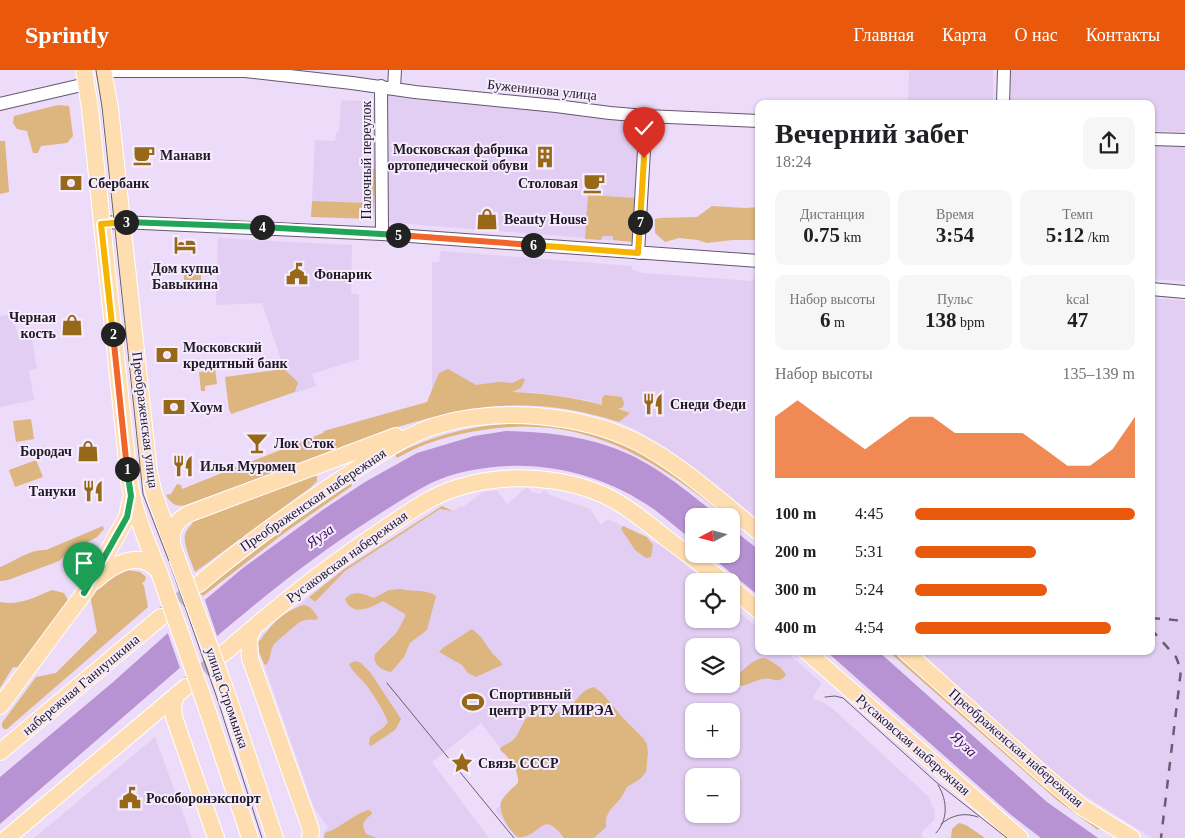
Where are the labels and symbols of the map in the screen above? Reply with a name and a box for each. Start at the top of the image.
street label: Буженинова улица [486,77,598,103]
street label: Палочный переулок [359,100,374,219]
pin [623,107,665,158]
cafe icon: Манави [131,142,157,168]
place label: Московская фабрика ортопедической обуви [387,142,528,173]
building icon: Московская фабрика ортопедической обуви [532,144,558,170]
place label: Манави [160,148,211,163]
bank icon: Сбербанк [58,170,84,196]
cafe icon: Столовая [581,170,607,196]
place label: Сбербанк [88,176,150,191]
place label: Столовая [518,176,578,191]
shop icon: Beauty House [474,206,500,232]
pin: 3 [114,210,138,234]
pin: 7 [628,210,652,234]
place label: Beauty House [504,212,587,227]
pin: 4 [250,214,274,240]
pin: 5 [386,222,410,248]
hotel icon: Дом купца Бавыкина [172,232,198,258]
pin: 6 [520,232,546,258]
place label: Дом купца Бавыкина [151,261,219,292]
public building icon: Фонарик [284,261,310,287]
place label: Фонарик [314,267,373,282]
place label: Черная кость [9,310,57,341]
shop icon: Черная кость [59,312,85,338]
pin: 2 [100,322,126,346]
place label: Московский кредитный банк [183,340,289,371]
bank icon: Московский кредитный банк [154,342,180,368]
street label: Преображенская улица [129,351,161,490]
restaurant icon: Снеди Феди [640,391,666,417]
bank icon: Хоум [161,394,187,420]
place label: Снеди Феди [670,397,746,412]
place label: Хоум [190,400,223,415]
bar icon: Лок Сток [244,430,270,456]
place label: Лок Сток [274,436,335,451]
shop icon: Бородач [75,438,101,464]
place label: Бородач [20,444,72,459]
street label: Преображенская набережная [237,445,389,555]
restaurant icon: Илья Муромец [170,453,196,479]
pin: 1 [114,456,140,482]
place label: Илья Муромец [200,459,296,474]
restaurant icon: Тануки [80,478,106,504]
place label: Тануки [29,484,76,499]
street label: Русаковская набережная [284,508,411,606]
north arrow [685,508,740,562]
water label: Яуза [302,521,337,552]
pin [63,542,105,593]
street label: набережная Ганнушкина [19,631,143,738]
street label: улица Стромынка [203,646,252,751]
street label: Преображенская набережная [946,686,1087,811]
place label: Спортивный центр РТУ МИРЭА [489,687,615,718]
sports icon: Спортивный центр РТУ МИРЭА [460,689,486,715]
street label: Русаковская набережная [853,691,973,799]
water label: Яуза [947,727,980,760]
place icon: Связь СССР [449,750,475,776]
place label: Связь СССР [478,756,559,771]
public building icon: Рособоронэкспорт [117,785,143,811]
place label: Рособоронэкспорт [146,791,261,806]

